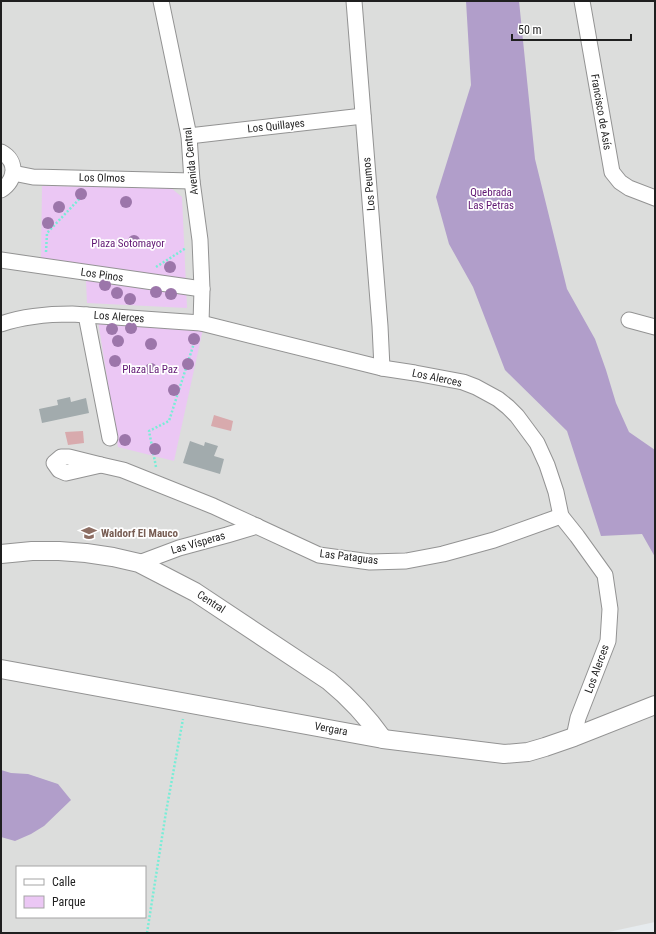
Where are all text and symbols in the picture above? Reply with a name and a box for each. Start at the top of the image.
scale bar [512,16,631,42]
text: 50 m [518,23,542,37]
street label: Francisco de Asís [588,73,614,151]
street label: Los Quillayes [247,117,305,135]
street label: Avenida Central [181,127,201,195]
street label: Los Peumos [360,157,378,211]
street label: Los Olmos [79,171,125,185]
park label: Quebrada Las Petras [468,186,514,212]
park label: Plaza Sotomayor [91,237,165,250]
street label: Los Pinos [80,266,124,284]
street label: Los Alerces [93,309,145,325]
park label: Plaza La Paz [122,363,178,376]
street label: Los Alerces [411,366,463,390]
school or university icon: Waldorf El Mauco [80,524,98,542]
place label: Waldorf El Mauco [101,527,179,540]
street label: Las Vísperas [169,529,227,557]
street label: Las Pataguas [319,547,379,567]
street label: Central [194,588,228,616]
street label: Los Alerces [582,643,612,695]
street label: Vergara [313,720,349,738]
legend [16,866,146,918]
text: Calle [52,875,76,889]
text: Parque [52,895,86,909]

